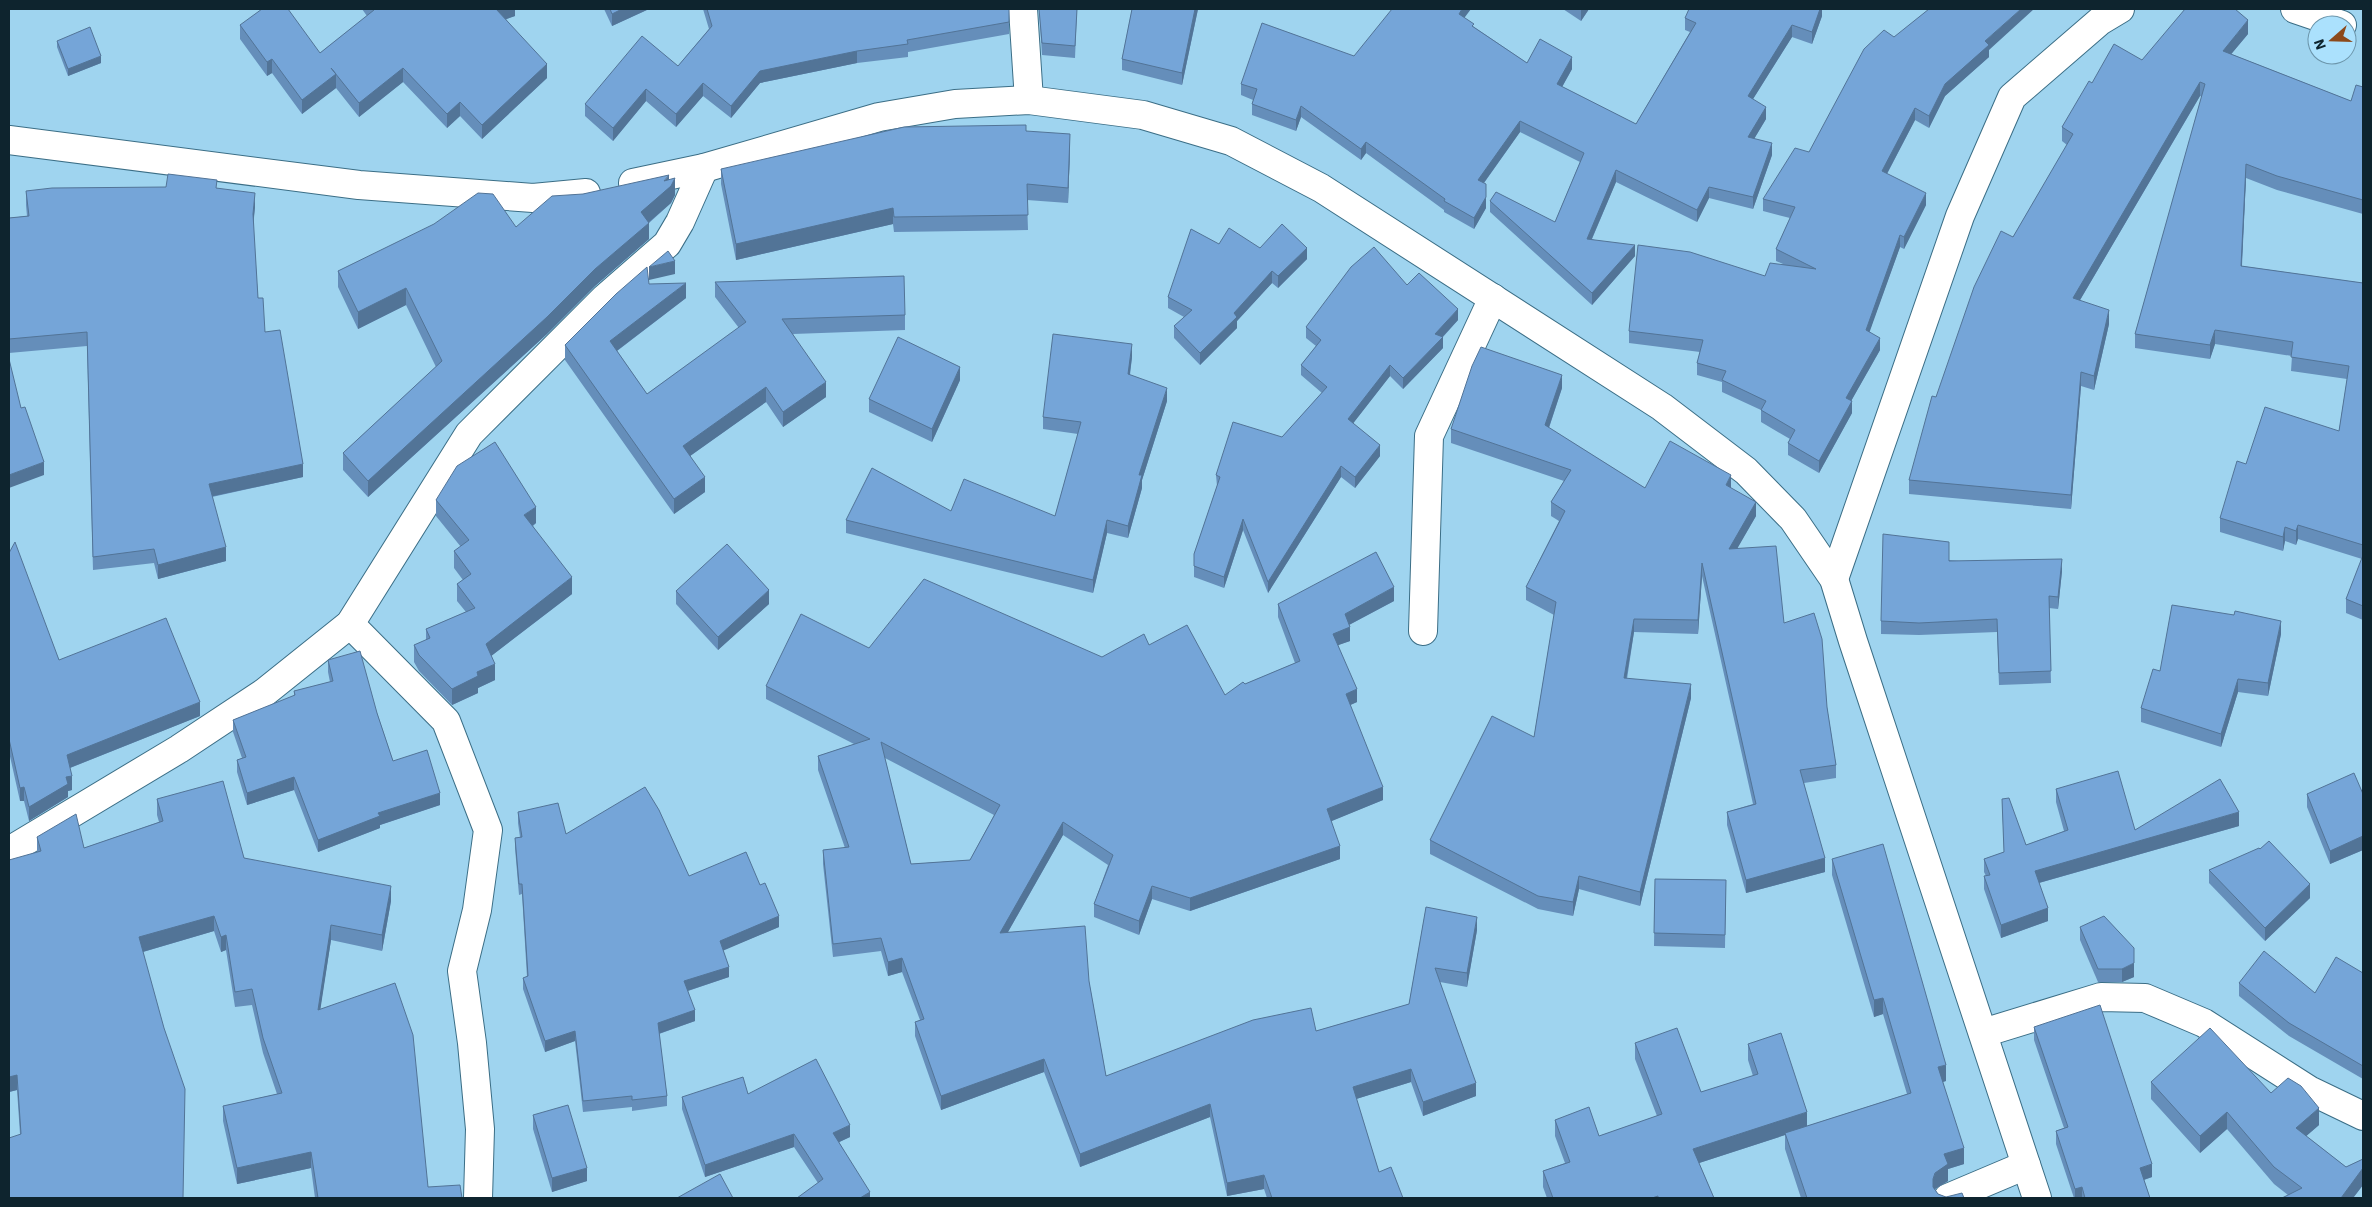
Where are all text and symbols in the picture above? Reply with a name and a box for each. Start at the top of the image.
north arrow [2307,15,2357,65]
text: N [2310,37,2330,52]

